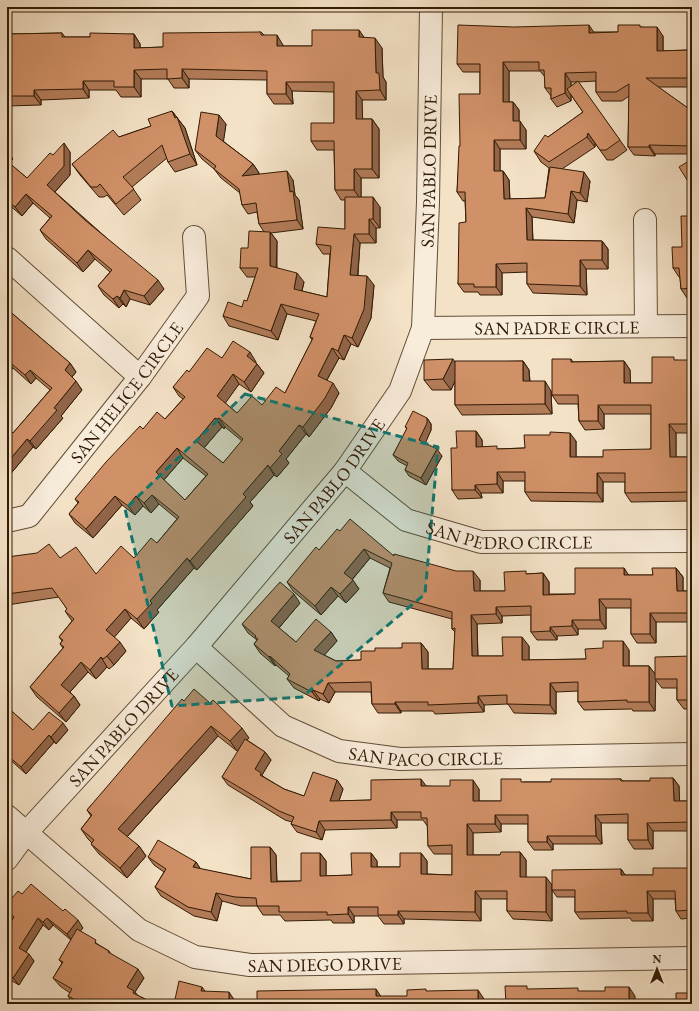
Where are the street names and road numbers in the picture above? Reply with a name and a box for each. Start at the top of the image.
street label: SAN PABLO DRIVE [415,94,441,248]
street label: SAN PADRE CIRCLE [474,315,640,339]
street label: SAN HELICE CIRCLE [65,317,187,467]
street label: SAN PABLO DRIVE [277,414,389,548]
street label: SAN PEDRO CIRCLE [424,515,593,554]
street label: SAN PABLO DRIVE [63,663,183,791]
street label: SAN PACO CIRCLE [347,741,503,771]
street label: SAN DIEGO DRIVE [248,951,402,977]

